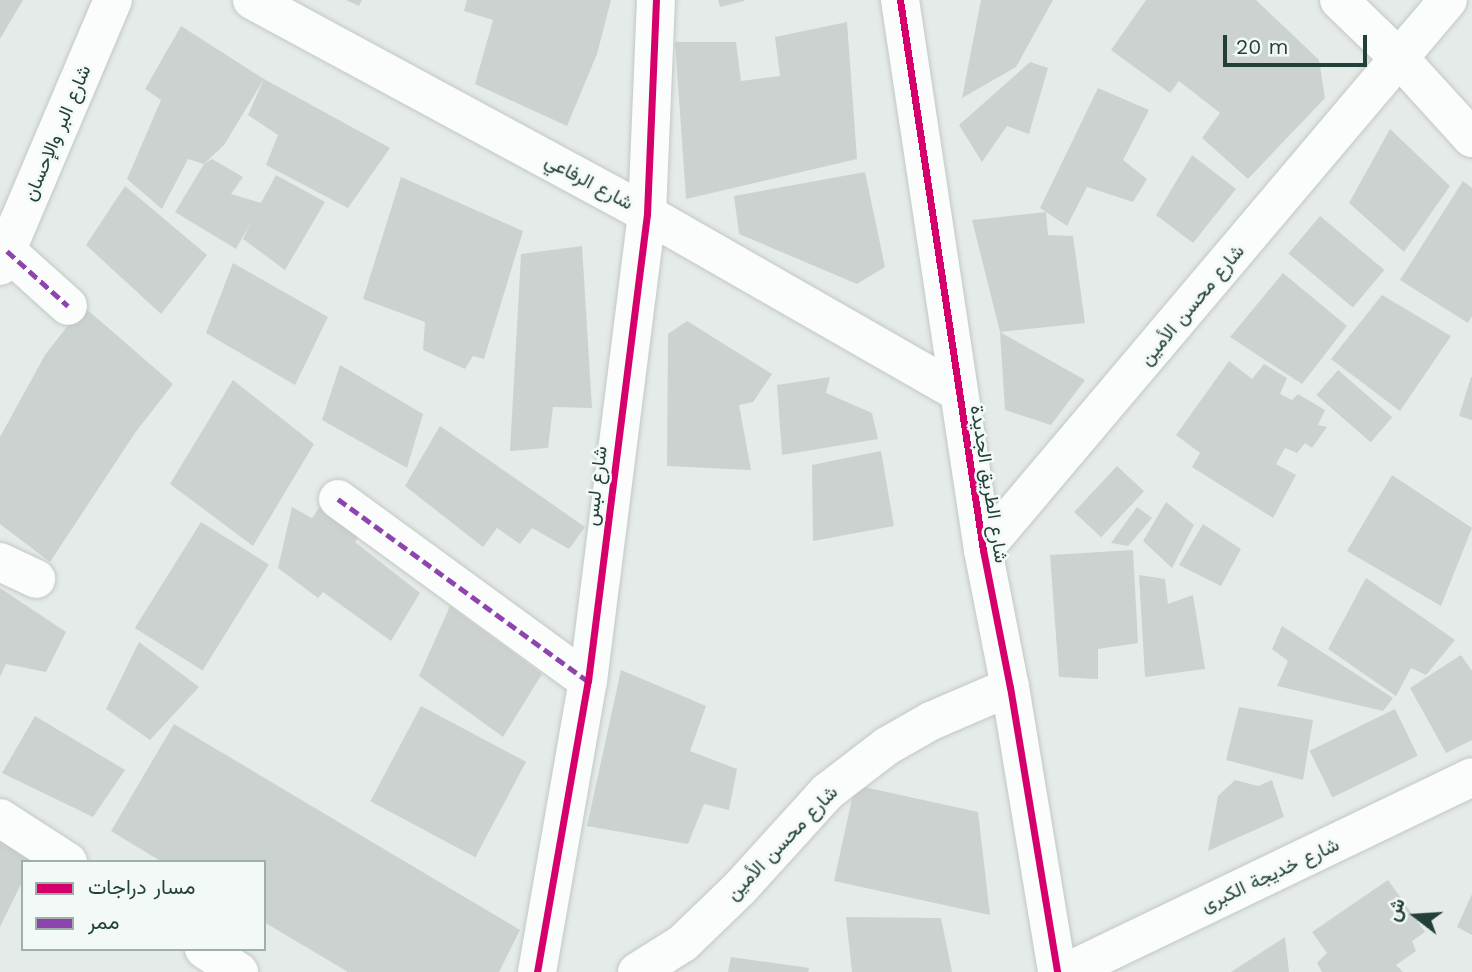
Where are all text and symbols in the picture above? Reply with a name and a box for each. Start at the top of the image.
scale bar [1227,21,1370,65]
text: 20 m [1236,34,1288,59]
street label: شارع البر والإحسان [18,62,96,204]
street label: شارع الرفاعي [541,149,637,215]
street label: شارع محسن الأمين [1135,240,1249,370]
street label: شارع الطريق الجديدة [965,403,1013,565]
street label: شارع لبس [580,445,612,527]
street label: شارع محسن الأمين [721,781,843,905]
street label: شارع خديجة الكبرى [1197,833,1343,917]
legend [21,860,266,951]
text: مسار دراجات [88,874,195,899]
north arrow [1381,881,1451,951]
text: ش [1381,895,1410,924]
text: ممر [88,909,119,934]

